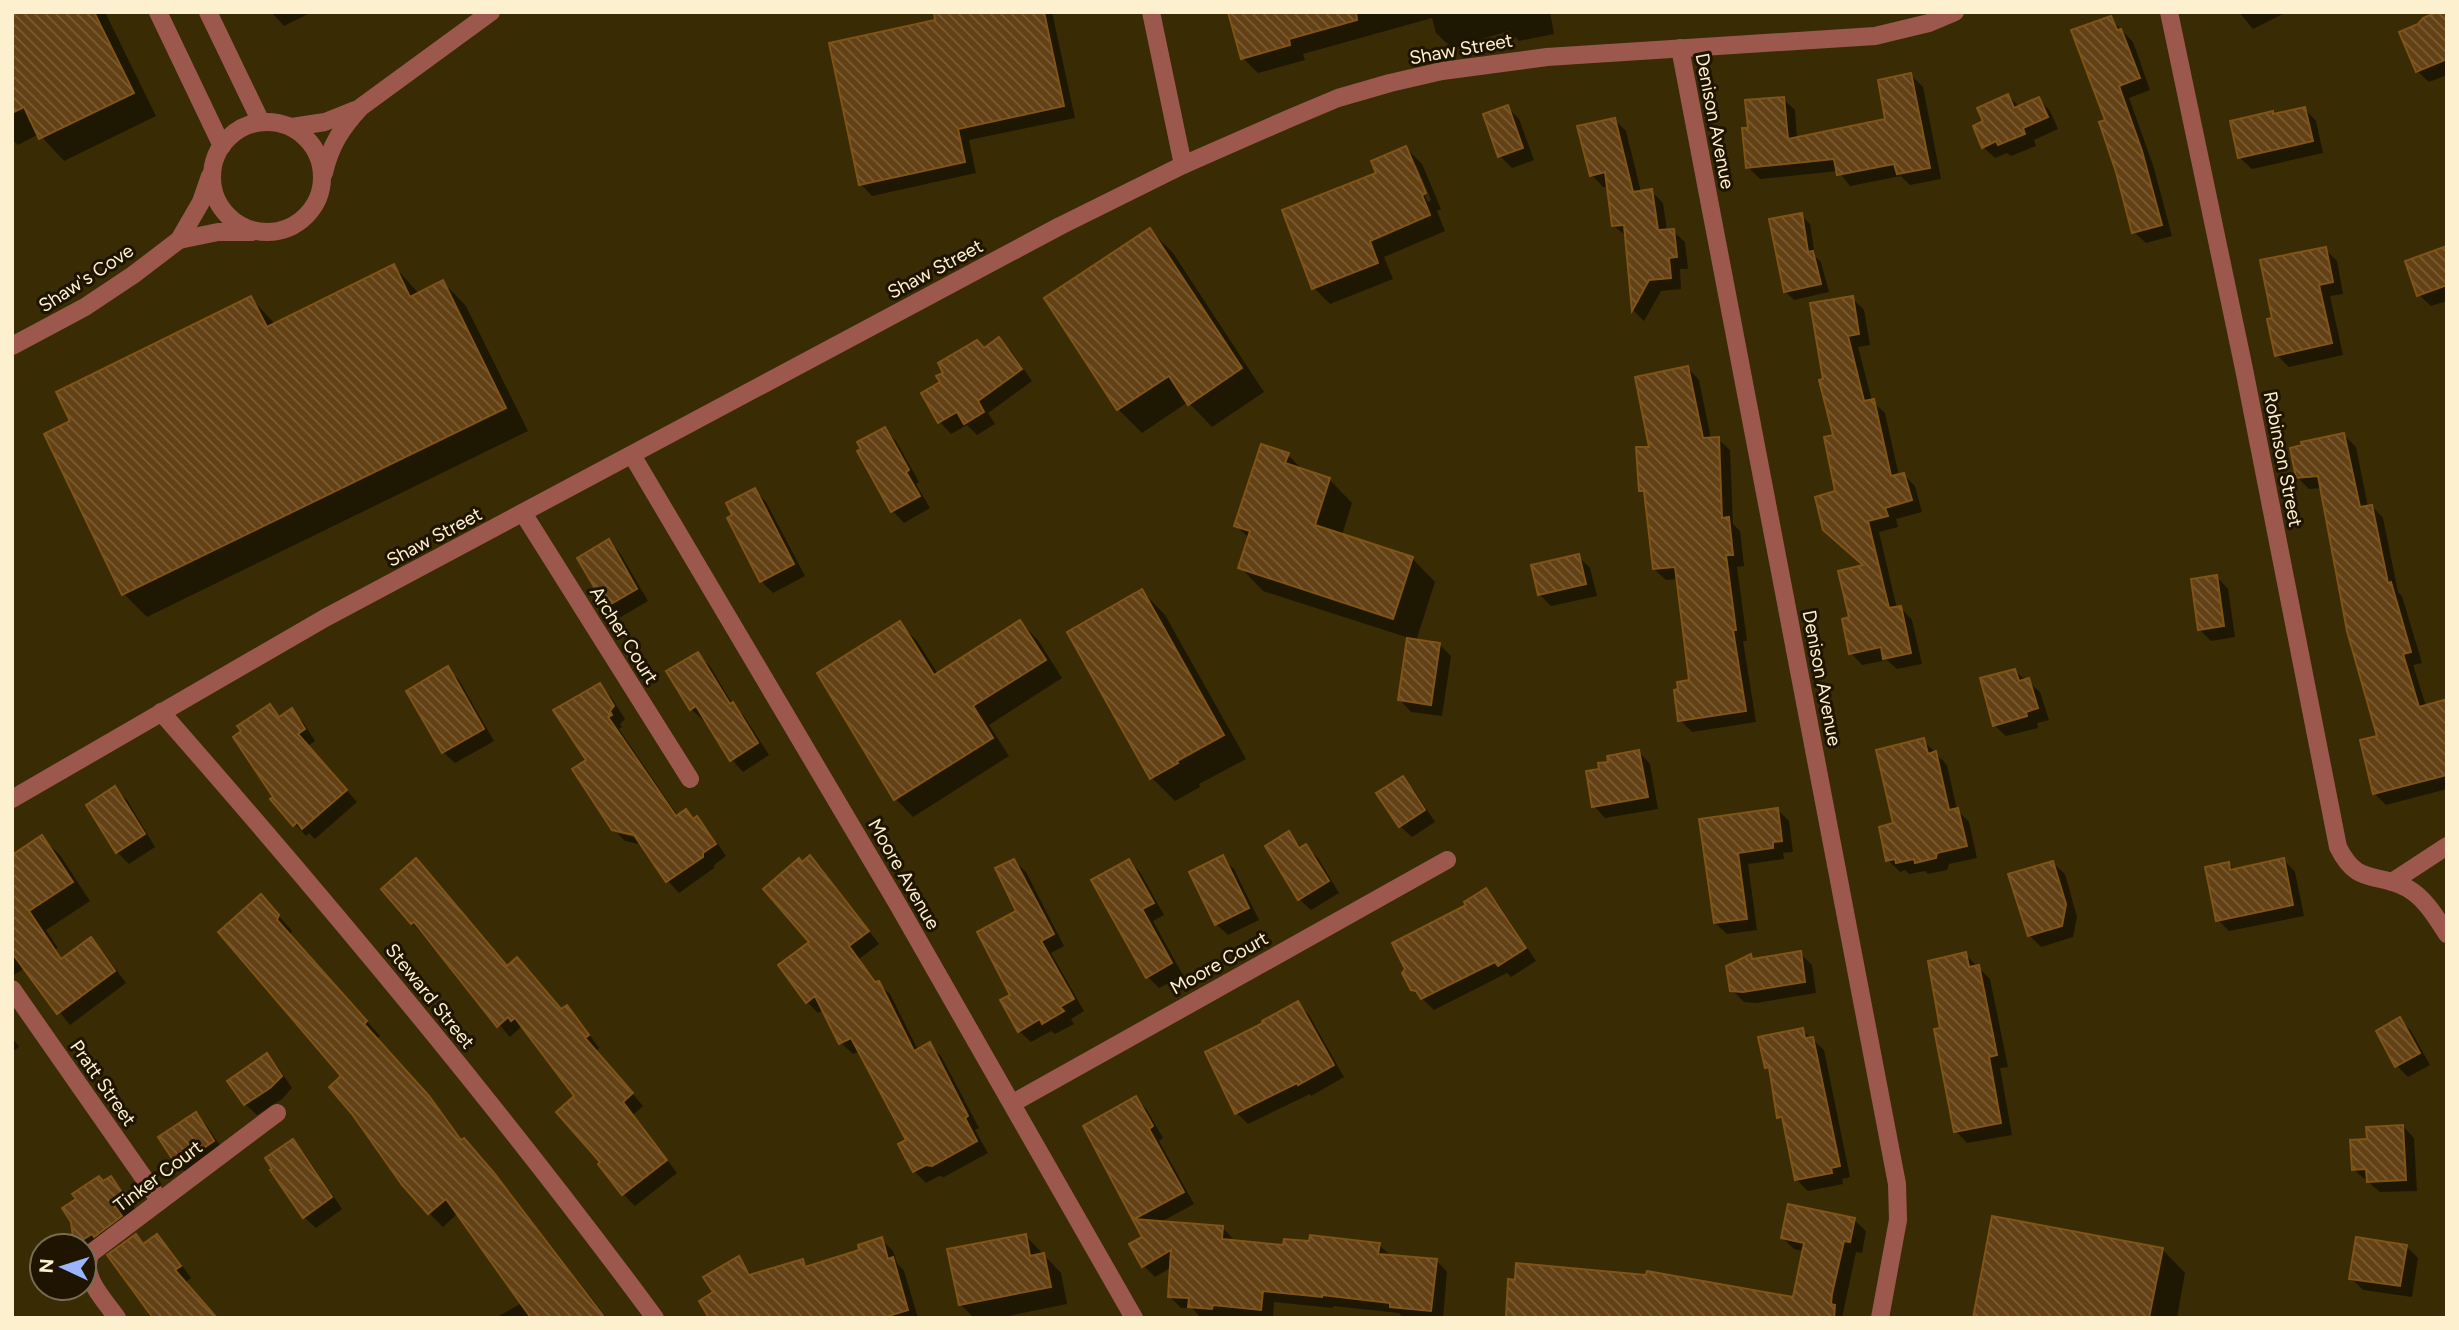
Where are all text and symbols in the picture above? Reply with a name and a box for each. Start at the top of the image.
street label: Shaw Street [1407,29,1515,69]
street label: Denison Avenue [1691,51,1739,191]
street label: Shaw Street [883,234,987,304]
street label: Shaw's Cove [34,239,138,317]
street label: Robinson Street [2259,389,2307,529]
street label: Shaw Street [382,502,486,572]
street label: Archer Court [585,582,663,688]
street label: Denison Avenue [1798,608,1846,748]
street label: Moore Avenue [863,815,945,933]
street label: Moore Court [1166,927,1272,999]
street label: Steward Street [381,939,479,1053]
street label: Pratt Street [65,1036,141,1130]
street label: Tinker Court [109,1135,207,1217]
north arrow [28,1232,98,1302]
text: N [35,1258,59,1274]

